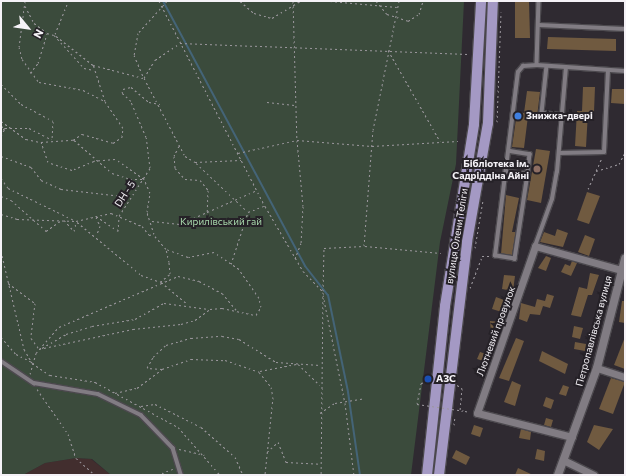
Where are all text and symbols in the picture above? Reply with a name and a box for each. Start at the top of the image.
north arrow [8,8,48,48]
text: N [31,27,47,41]
place label: Знижка-двері [526,110,593,122]
marker: Знижка-двері [513,111,523,121]
place label: Бібліотека ім. Садріддіна Айні [452,157,529,180]
marker: Бібліотека ім. Садріддіна Айні [532,164,542,174]
street label: DH - 5 [112,179,138,209]
street label: вулиця Олени Теліги [444,187,470,285]
park label: Кирилівський гай [180,216,262,228]
street label: Петропавлівська вулиця [573,274,615,388]
street label: Лютневий провулок [474,284,518,378]
place label: АЗС [436,373,456,385]
marker: АЗС [423,374,433,384]

